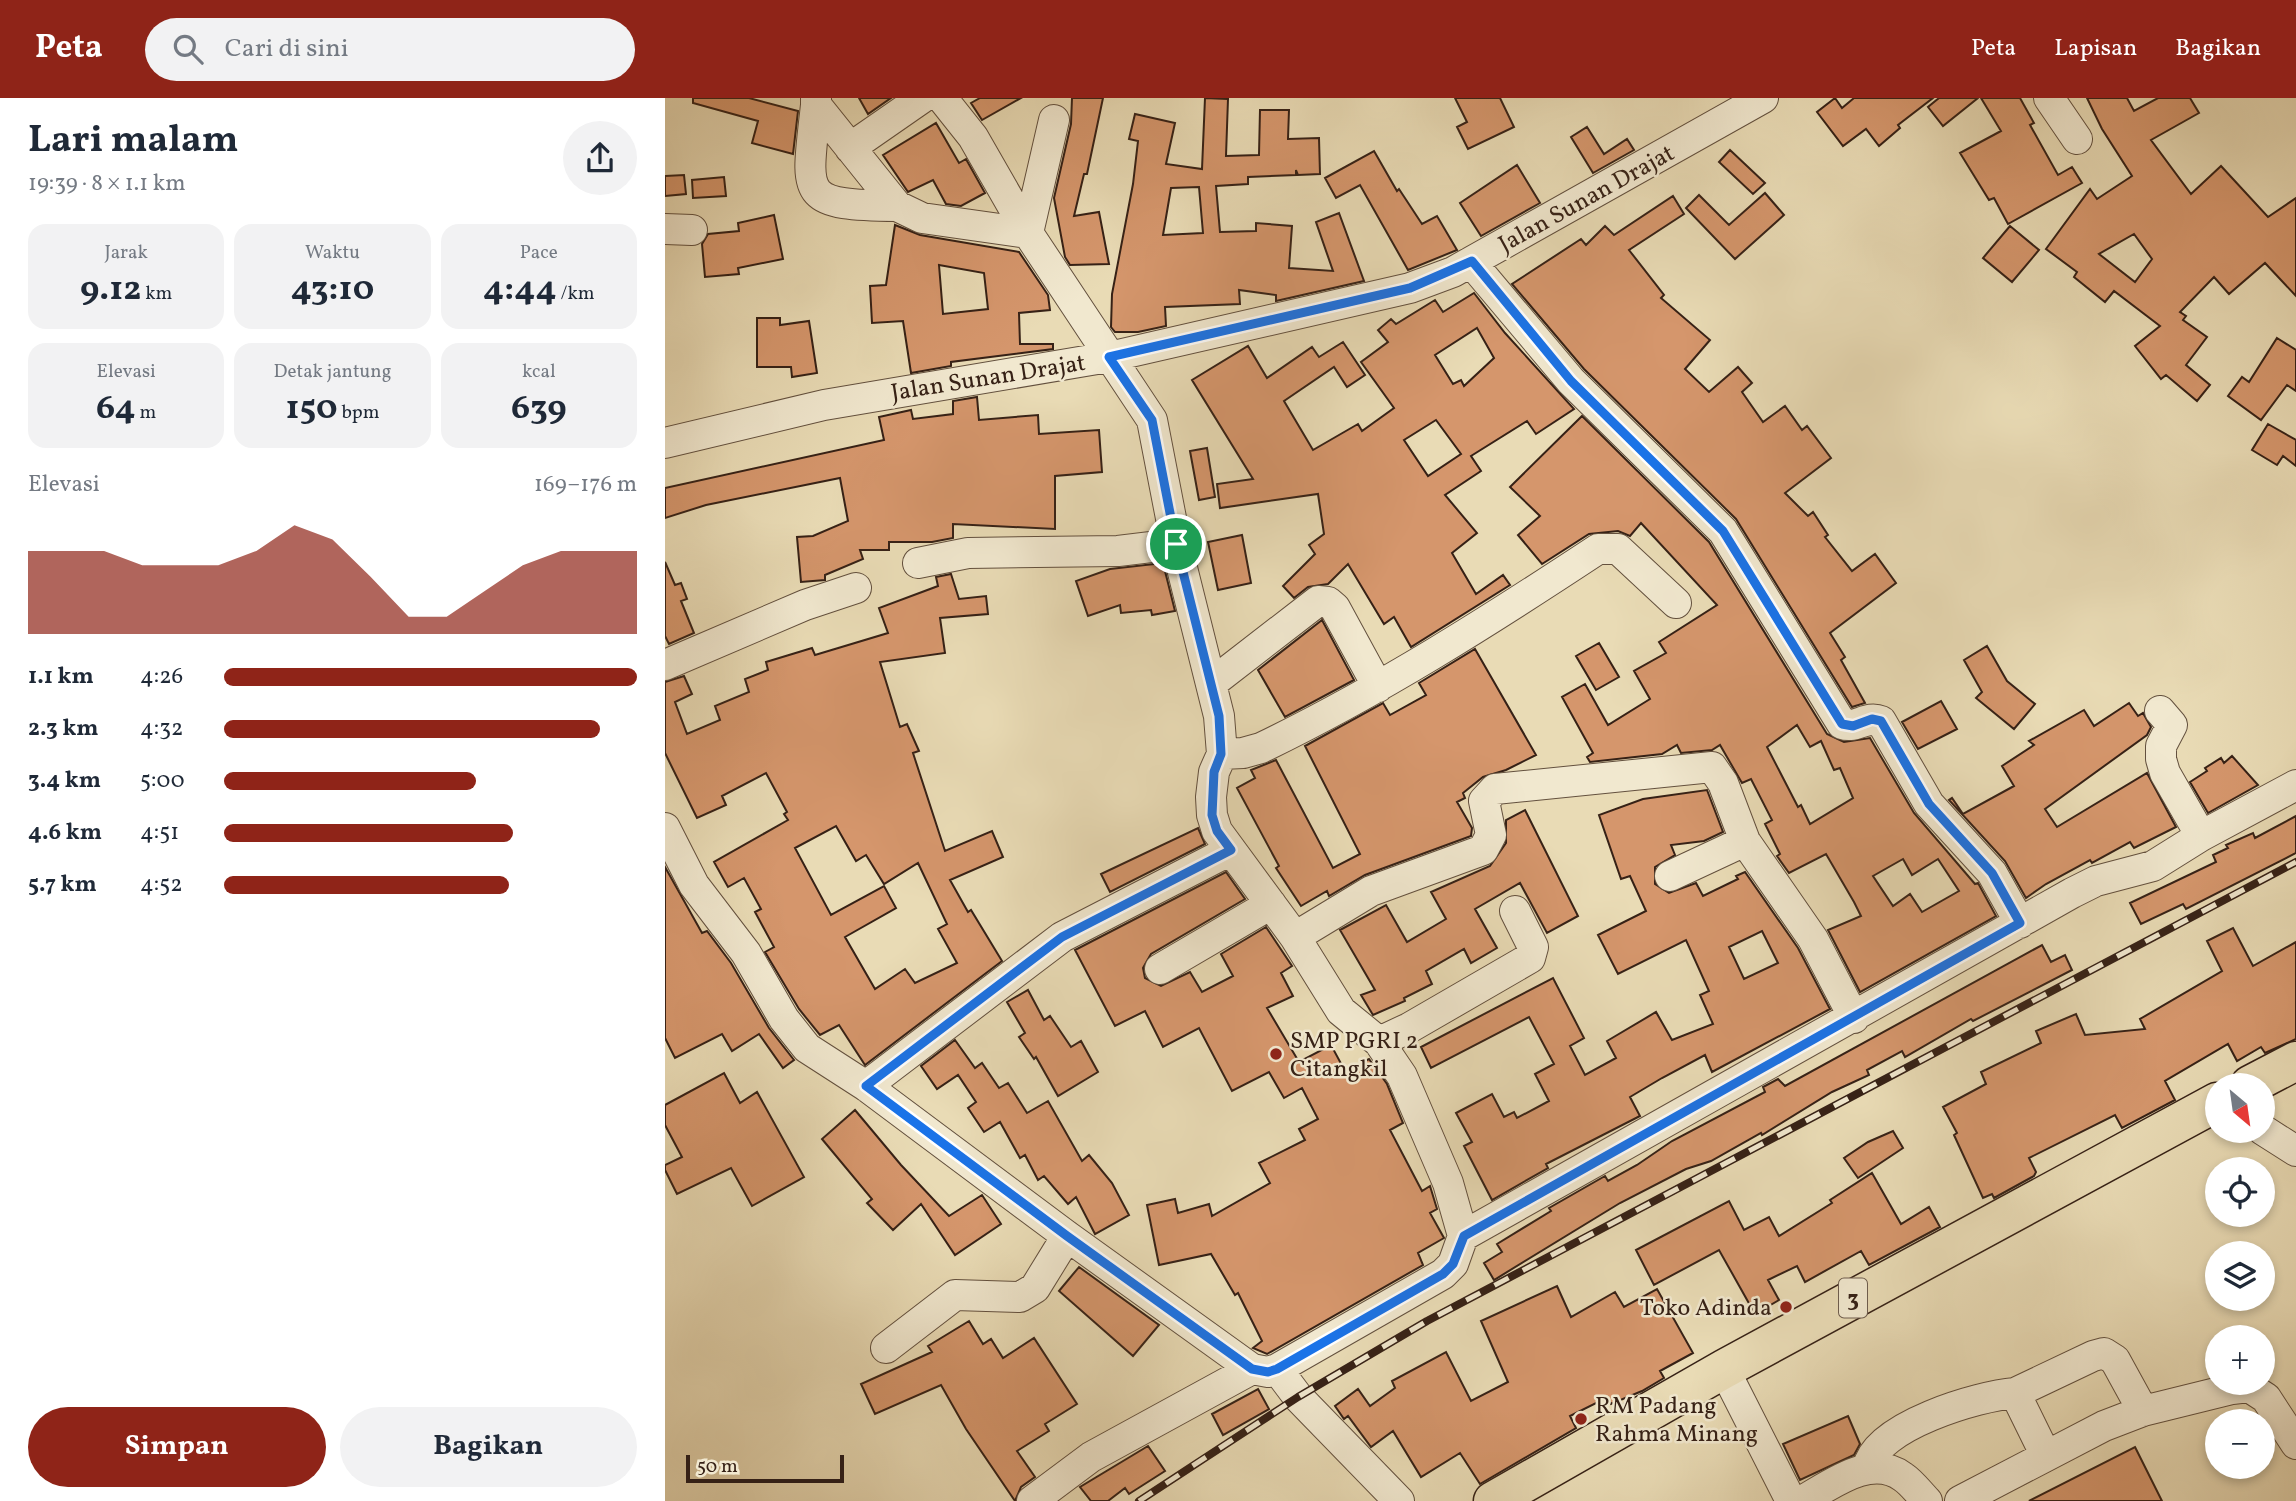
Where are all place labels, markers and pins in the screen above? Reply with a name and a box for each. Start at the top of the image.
pin [1146,514,1206,574]
place label: SMP PGRI 2 Citangkil [1290,1025,1418,1087]
marker: SMP PGRI 2 Citangkil [1268,1046,1284,1062]
place label: Toko Adinda [1640,1292,1772,1326]
marker: Toko Adinda [1778,1299,1794,1315]
place label: RM Padang Rahma Minang [1595,1390,1758,1452]
marker: RM Padang Rahma Minang [1573,1411,1589,1427]

